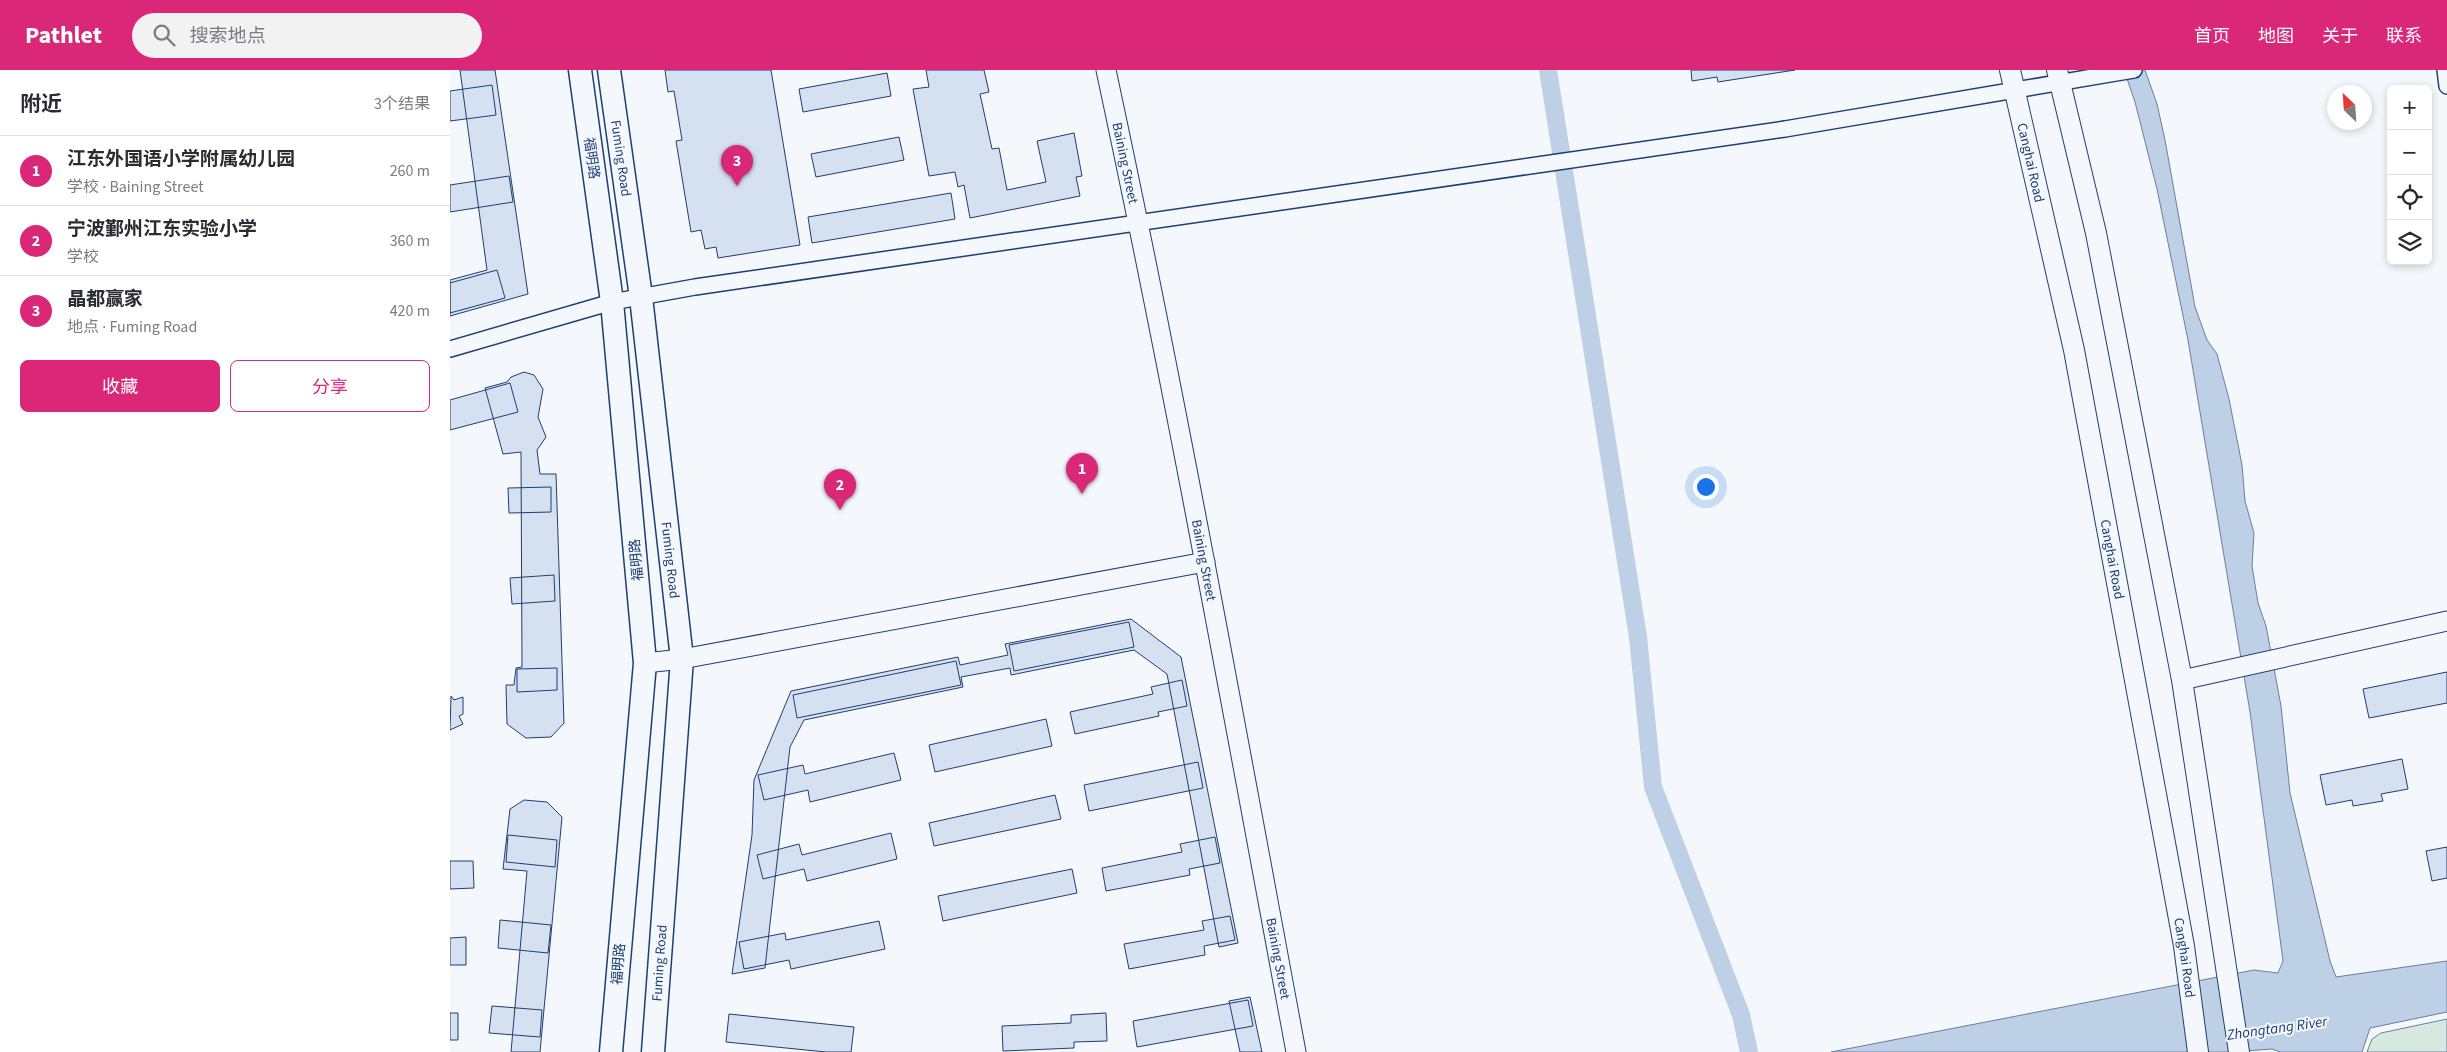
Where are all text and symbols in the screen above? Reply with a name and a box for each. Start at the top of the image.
search box [132,13,482,58]
text: Pathlet [25,18,102,53]
icon: search [150,21,178,49]
text: 搜索地点 [190,23,266,50]
text: 首页 [2194,24,2230,49]
text: 地图 [2258,24,2294,49]
text: 关于 [2322,24,2358,49]
text: 联系 [2386,24,2422,49]
north arrow [2327,85,2372,130]
map controls [2387,85,2432,265]
button: + [2387,85,2432,130]
text: 附近 [20,89,62,119]
text: 3个结果 [374,93,430,115]
street label: Fuming Road [605,119,636,198]
street label: Baining Street [1106,121,1143,206]
street label: Canghai Road [2011,121,2049,204]
button: − [2387,130,2432,175]
street label: 福明路 [578,136,604,180]
pin: 3 [721,145,753,186]
text: 江东外国语小学附属幼儿园 [67,146,295,173]
text: 1 [32,160,40,182]
text: 260 m [390,160,430,182]
button: locate [2387,175,2432,220]
text: 学校 · Baining Street [67,176,204,198]
text: 宁波鄞州江东实验小学 [67,216,257,243]
button: layers [2387,220,2432,265]
text: 2 [32,230,40,252]
text: 360 m [390,230,430,252]
text: 学校 [67,246,99,268]
text: 晶都赢家 [67,286,143,313]
text: 3 [32,300,40,322]
text: 420 m [390,300,430,322]
text: 地点 · Fuming Road [67,316,197,338]
button: 收藏 [20,360,220,412]
button: 分享 [230,360,430,412]
pin: 1 [1066,453,1098,494]
pin: 2 [824,469,856,510]
your location [1693,474,1719,500]
street label: Baining Street [1186,518,1221,603]
street label: Canghai Road [2094,518,2129,601]
street label: Fuming Road [656,521,684,600]
street label: 福明路 [625,538,649,582]
street label: Baining Street [1260,916,1295,1001]
street label: Canghai Road [2168,916,2200,999]
street label: Fuming Road [647,924,673,1002]
street label: 福明路 [607,942,631,986]
water label: Zhongtang River [2224,1011,2330,1046]

